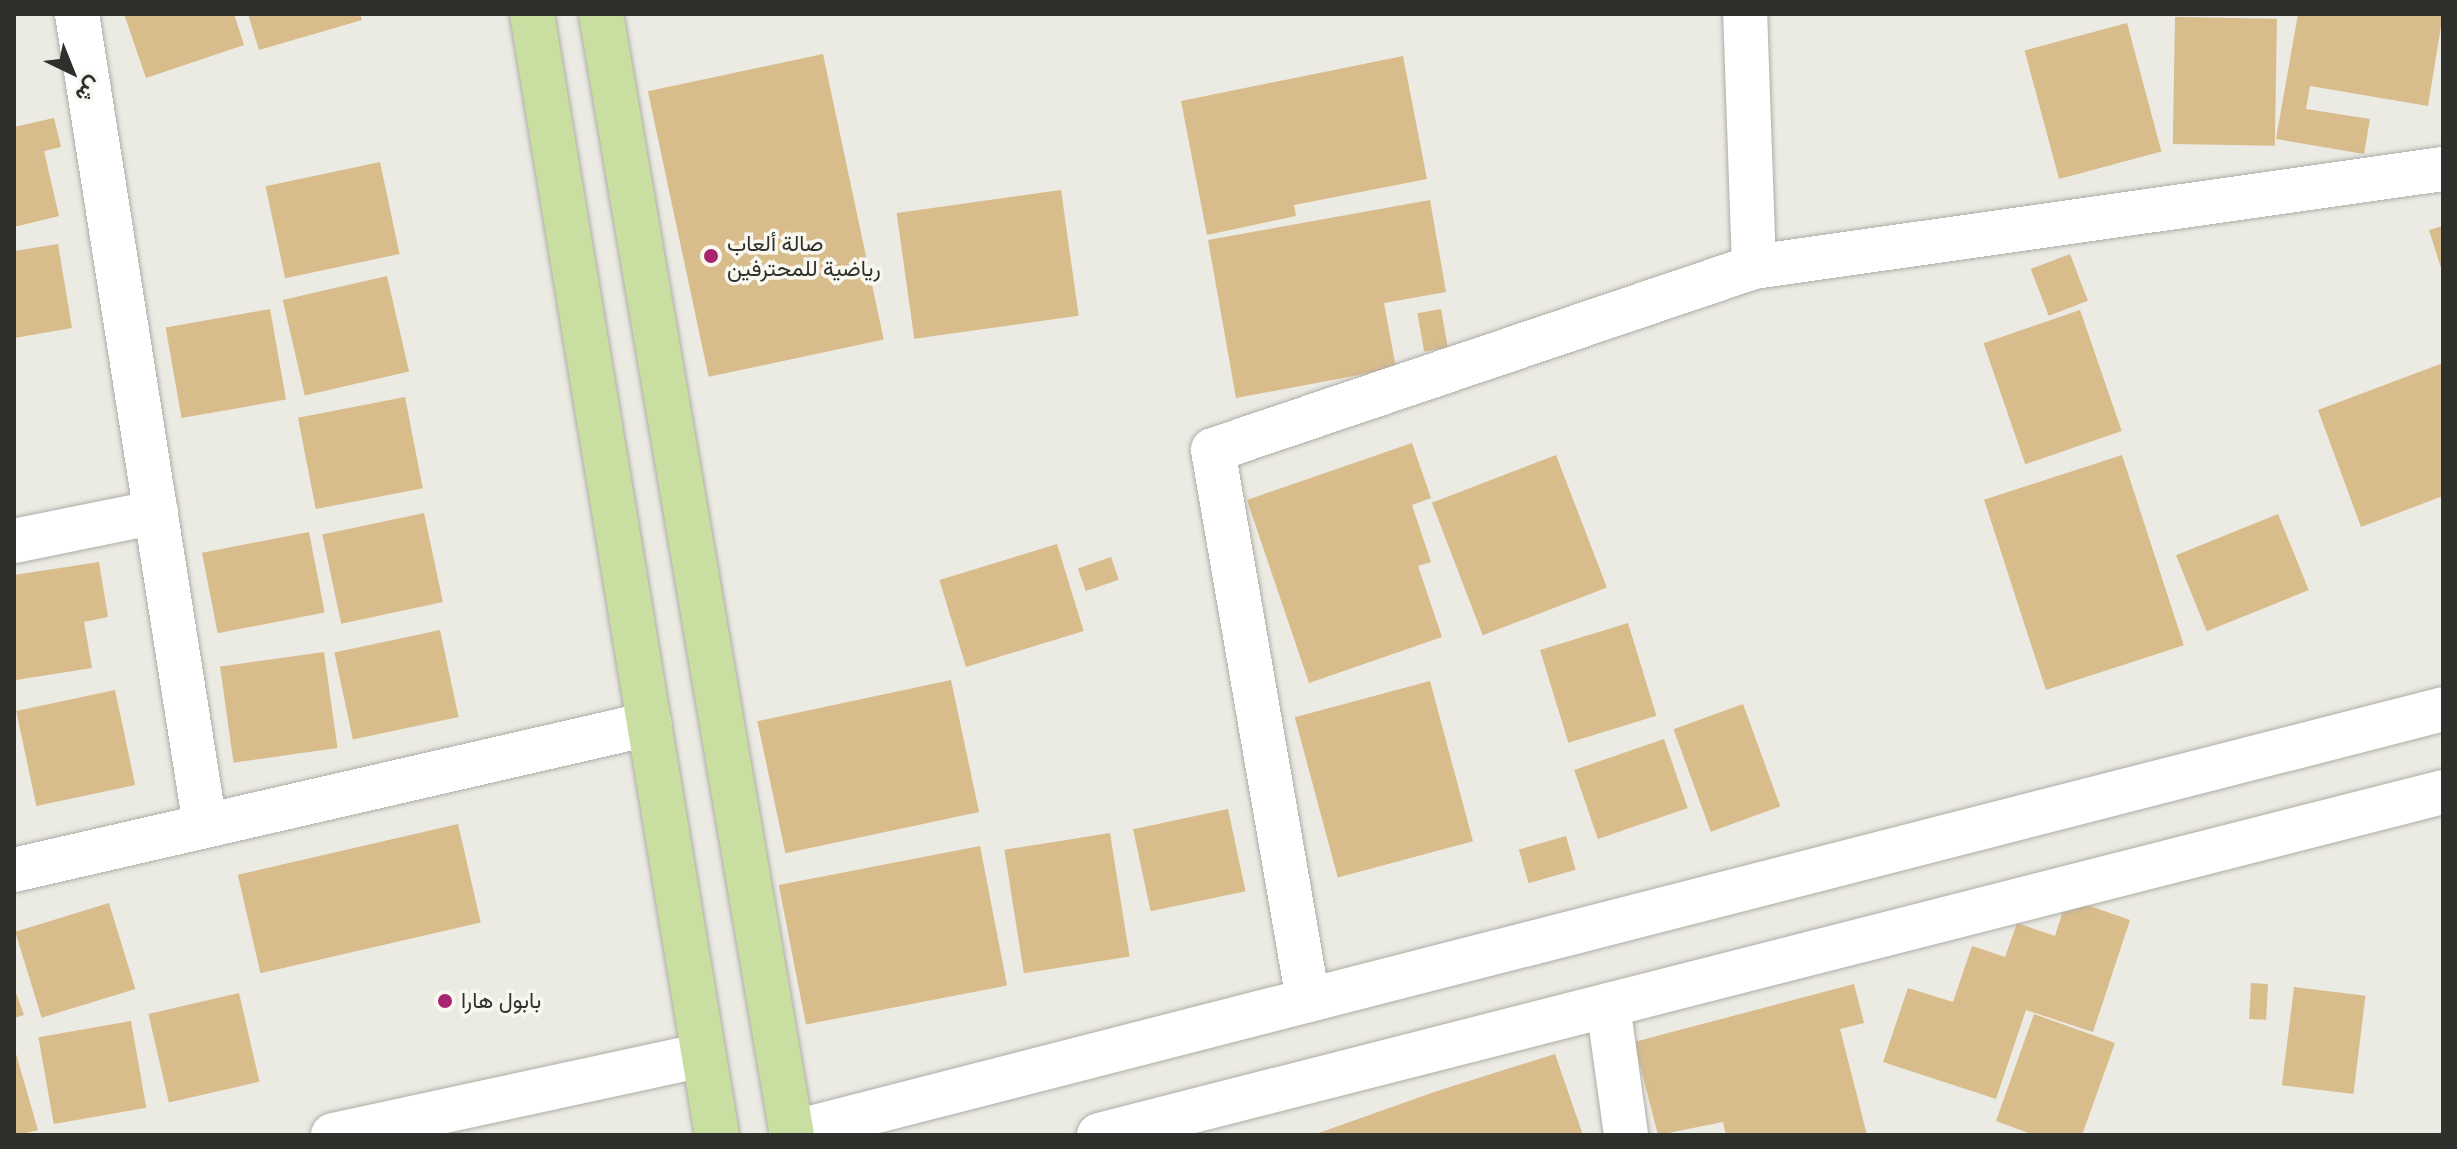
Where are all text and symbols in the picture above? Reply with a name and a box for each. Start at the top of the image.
north arrow [32,32,112,112]
text: ش [71,72,107,108]
place label: صالة ألعاب رياضية للمحترفين [727,230,881,282]
marker: صالة ألعاب رياضية للمحترفين [702,247,720,265]
place label: بابول هارا [461,988,541,1014]
marker: بابول هارا [436,992,454,1010]

